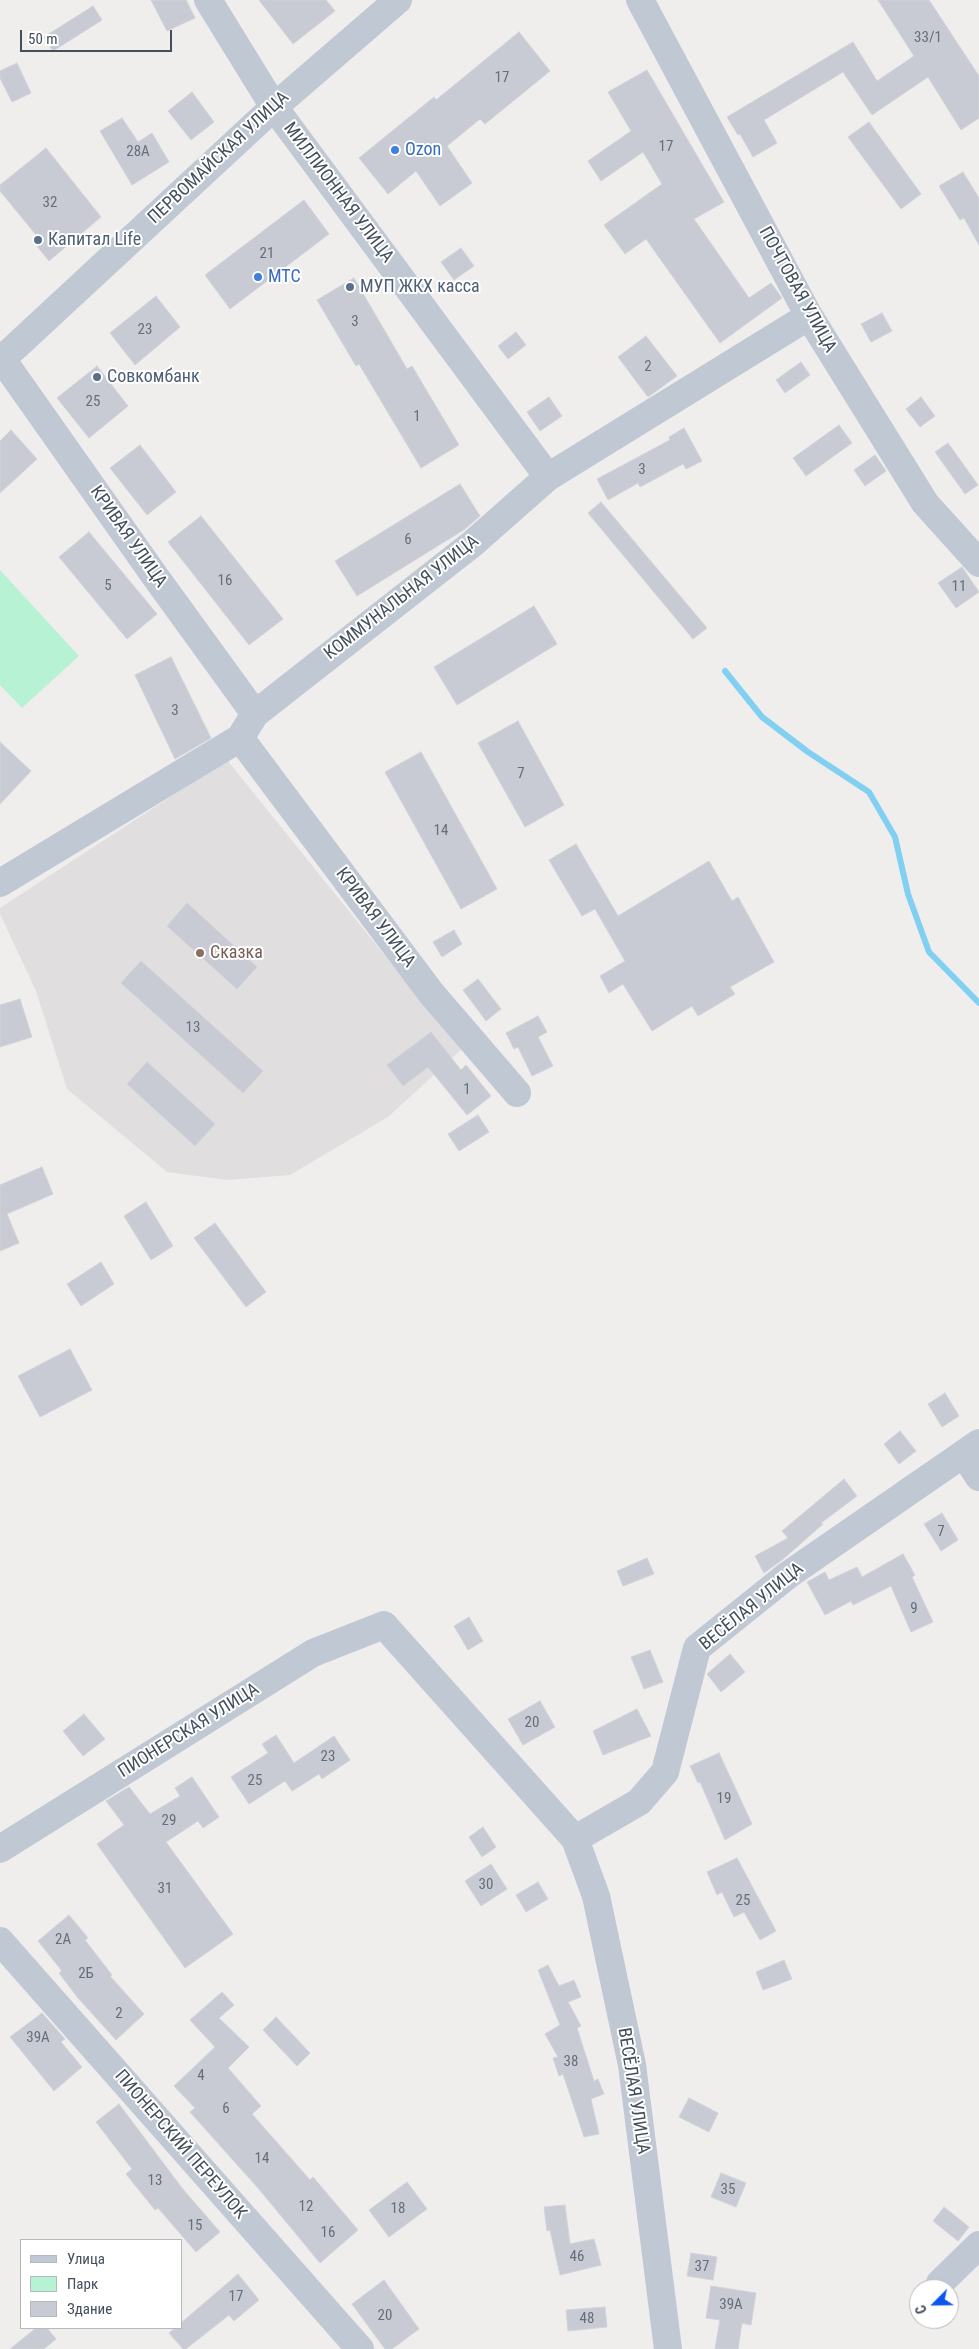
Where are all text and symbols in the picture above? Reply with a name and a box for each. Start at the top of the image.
scale bar [22,20,175,52]
house number: 33/1 [914,29,942,47]
text: 50 m [28,30,58,48]
house number: 17 [495,69,509,87]
street label: ПЕРВОМАЙСКАЯ УЛИЦА [144,87,294,229]
street label: МИЛЛИОННАЯ УЛИЦА [278,119,398,267]
house number: 17 [659,138,673,156]
place label: Ozon [405,139,441,161]
house number: 28А [126,143,150,161]
marker: Ozon [389,144,401,156]
house number: 32 [43,194,57,212]
street label: ПОЧТОВАЯ УЛИЦА [753,223,841,357]
place label: Капитал Life [48,229,141,251]
marker: Капитал Life [32,234,44,246]
house number: 21 [260,245,274,263]
place label: МТС [268,266,301,288]
marker: МТС [252,271,264,283]
place label: МУП ЖКХ касса [360,276,480,298]
marker: МУП ЖКХ касса [344,281,356,293]
house number: 3 [351,313,359,331]
house number: 23 [138,321,152,339]
house number: 2 [644,358,652,376]
place label: Совкомбанк [107,366,200,388]
marker: Совкомбанк [91,371,103,383]
house number: 25 [86,393,100,411]
house number: 1 [413,408,421,426]
house number: 3 [638,461,646,479]
street label: КРИВАЯ УЛИЦА [85,482,171,592]
street label: КОММУНАЛЬНАЯ УЛИЦА [320,531,484,665]
house number: 6 [404,531,412,549]
house number: 16 [218,572,232,590]
house number: 5 [104,577,112,595]
house number: 11 [952,578,966,596]
house number: 3 [171,702,179,720]
house number: 7 [517,765,525,783]
house number: 14 [434,822,448,840]
street label: КРИВАЯ УЛИЦА [330,864,420,972]
place label: Сказка [210,942,263,964]
marker: Сказка [194,947,206,959]
house number: 13 [186,1019,200,1037]
house number: 1 [463,1081,471,1099]
house number: 7 [937,1523,945,1541]
street label: ВЕСЁЛАЯ УЛИЦА [696,1558,808,1656]
house number: 9 [910,1600,918,1618]
street label: ПИОНЕРСКАЯ УЛИЦА [115,1679,263,1783]
house number: 20 [525,1714,539,1732]
house number: 23 [321,1748,335,1766]
house number: 25 [248,1772,262,1790]
house number: 19 [717,1790,731,1808]
house number: 29 [162,1812,176,1830]
house number: 30 [479,1876,493,1894]
house number: 31 [158,1880,172,1898]
house number: 25 [736,1892,750,1910]
house number: 2А [55,1931,71,1949]
house number: 2Б [78,1965,94,1983]
house number: 2 [115,2005,123,2023]
street label: ВЕСЁЛАЯ УЛИЦА [612,2026,654,2156]
house number: 39А [26,2029,50,2047]
house number: 38 [564,2053,578,2071]
street label: ПИОНЕРСКИЙ ПЕРЕУЛОК [109,2066,251,2224]
house number: 4 [197,2067,205,2085]
house number: 6 [222,2100,230,2118]
house number: 14 [255,2150,269,2168]
house number: 13 [148,2172,162,2190]
house number: 35 [721,2181,735,2199]
house number: 12 [299,2198,313,2216]
house number: 18 [391,2200,405,2218]
house number: 15 [188,2217,202,2235]
house number: 16 [321,2224,335,2242]
legend [20,2239,182,2329]
house number: 46 [570,2248,584,2266]
text: Улица [67,2250,105,2268]
house number: 37 [695,2258,709,2276]
text: Парк [67,2275,98,2293]
north arrow [909,2279,959,2329]
house number: 17 [229,2288,243,2306]
house number: 39А [719,2296,743,2314]
text: Здание [67,2300,112,2318]
text: С [912,2303,930,2316]
house number: 20 [378,2307,392,2325]
house number: 48 [580,2310,594,2328]

